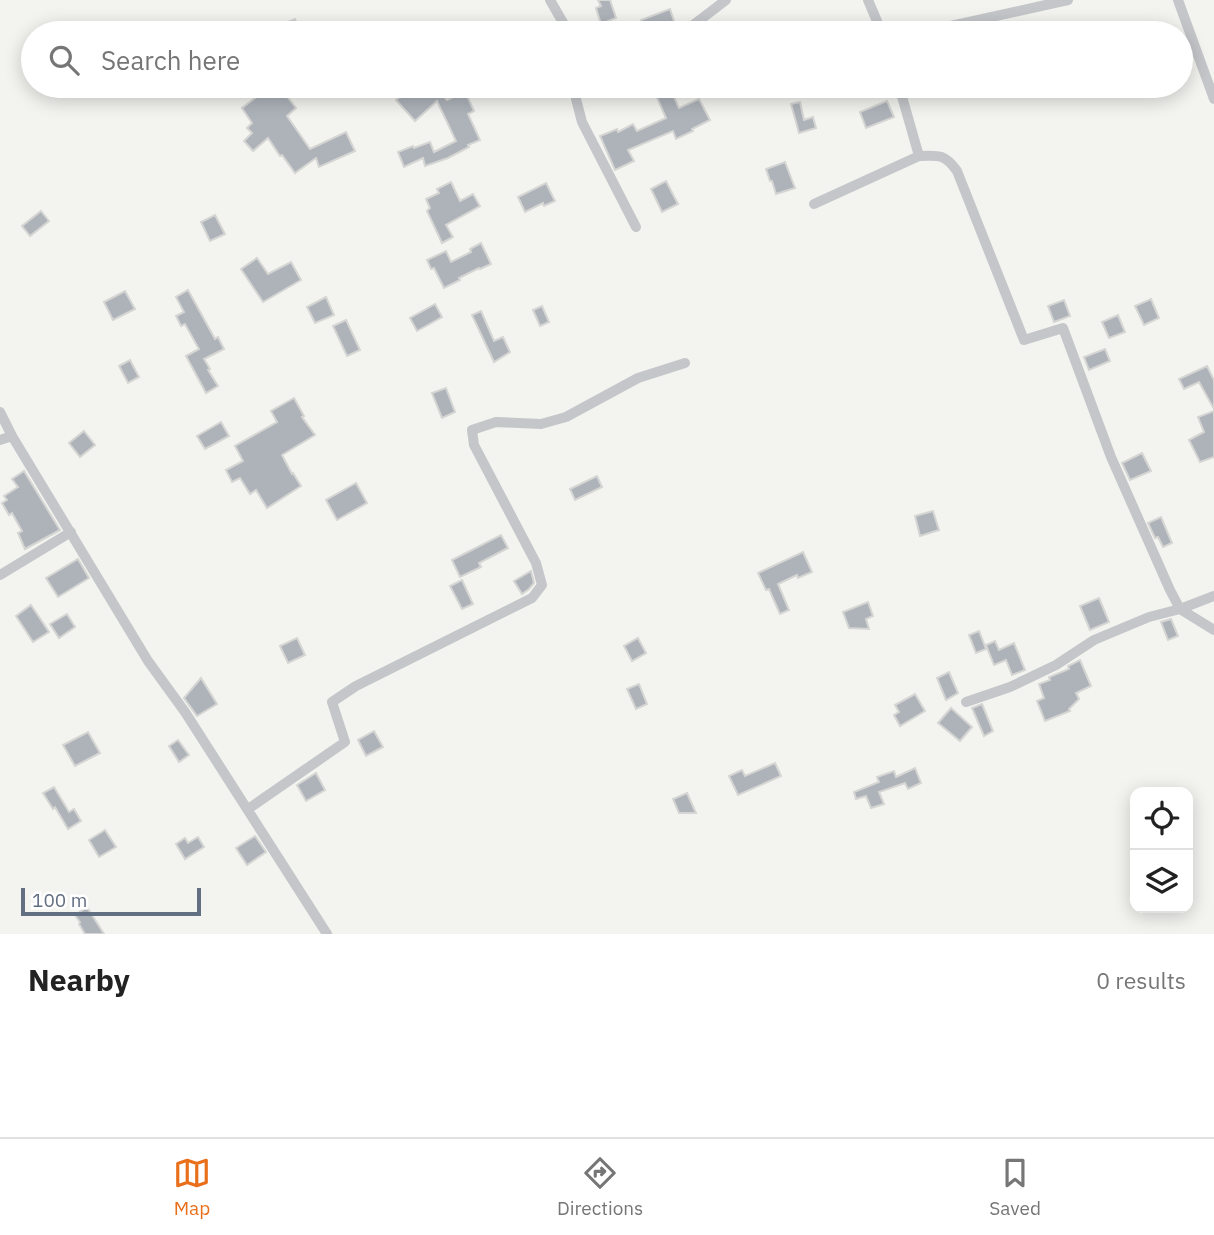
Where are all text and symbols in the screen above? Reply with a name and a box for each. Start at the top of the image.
search box [21,21,1193,98]
icon: search [45,41,83,79]
text: Search here [101,43,240,77]
map controls [1130,787,1193,913]
button: locate [1130,787,1193,850]
button: layers [1130,850,1193,913]
scale bar [21,885,201,917]
text: 100 m [32,888,87,912]
text: Nearby [28,960,130,999]
text: 0 results [1096,965,1186,995]
tab: Map [173,1154,211,1220]
tab: Directions [557,1154,643,1220]
tab: Saved [989,1154,1041,1220]

